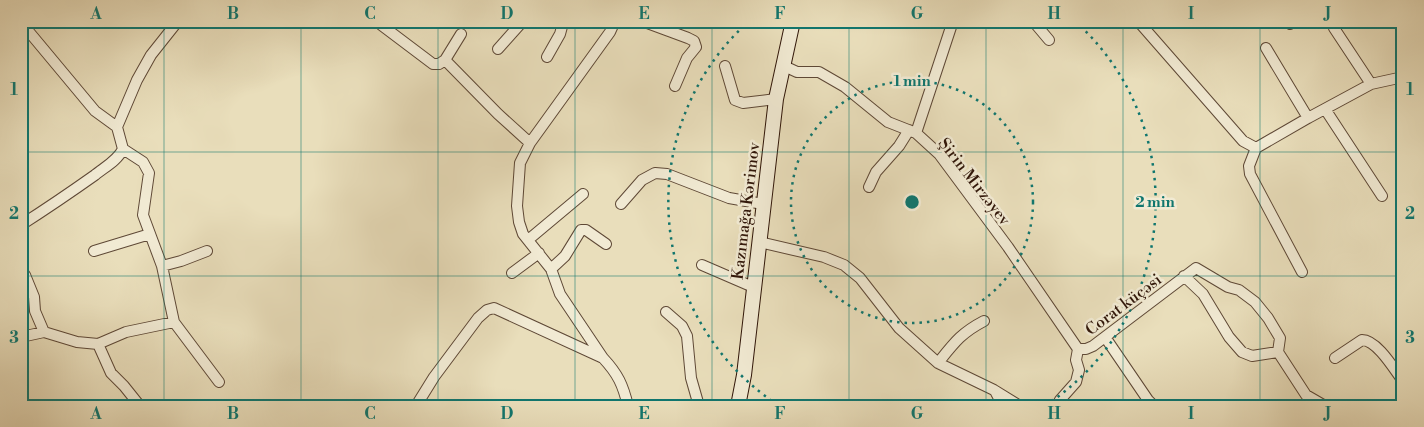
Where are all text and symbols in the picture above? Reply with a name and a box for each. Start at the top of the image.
text: A [89,4,102,24]
text: B [227,4,239,24]
text: C [364,4,376,24]
text: D [501,4,514,24]
text: E [638,4,650,24]
text: F [774,4,786,24]
text: G [911,4,924,24]
text: H [1047,4,1061,24]
text: I [1188,4,1194,24]
text: J [1323,4,1331,24]
text: 1 min [893,72,931,91]
text: 1 [10,80,18,100]
text: 1 [1406,80,1414,100]
street label: Şirin Mirzəyev [934,134,1015,230]
street label: Kazımağa Kərimov [728,140,764,281]
centre of rings [903,193,921,211]
text: 2 min [1135,193,1175,212]
text: 2 [9,204,19,224]
text: 2 [1405,204,1415,224]
street label: Corat küçəsi [1082,270,1166,340]
text: 3 [9,328,19,348]
text: 3 [1405,328,1415,348]
text: A [89,404,102,424]
text: B [227,404,239,424]
text: C [364,404,376,424]
text: D [501,404,514,424]
text: E [638,404,650,424]
text: F [774,404,786,424]
text: G [911,404,924,424]
text: H [1047,404,1061,424]
text: I [1188,404,1194,424]
text: J [1323,404,1331,424]

